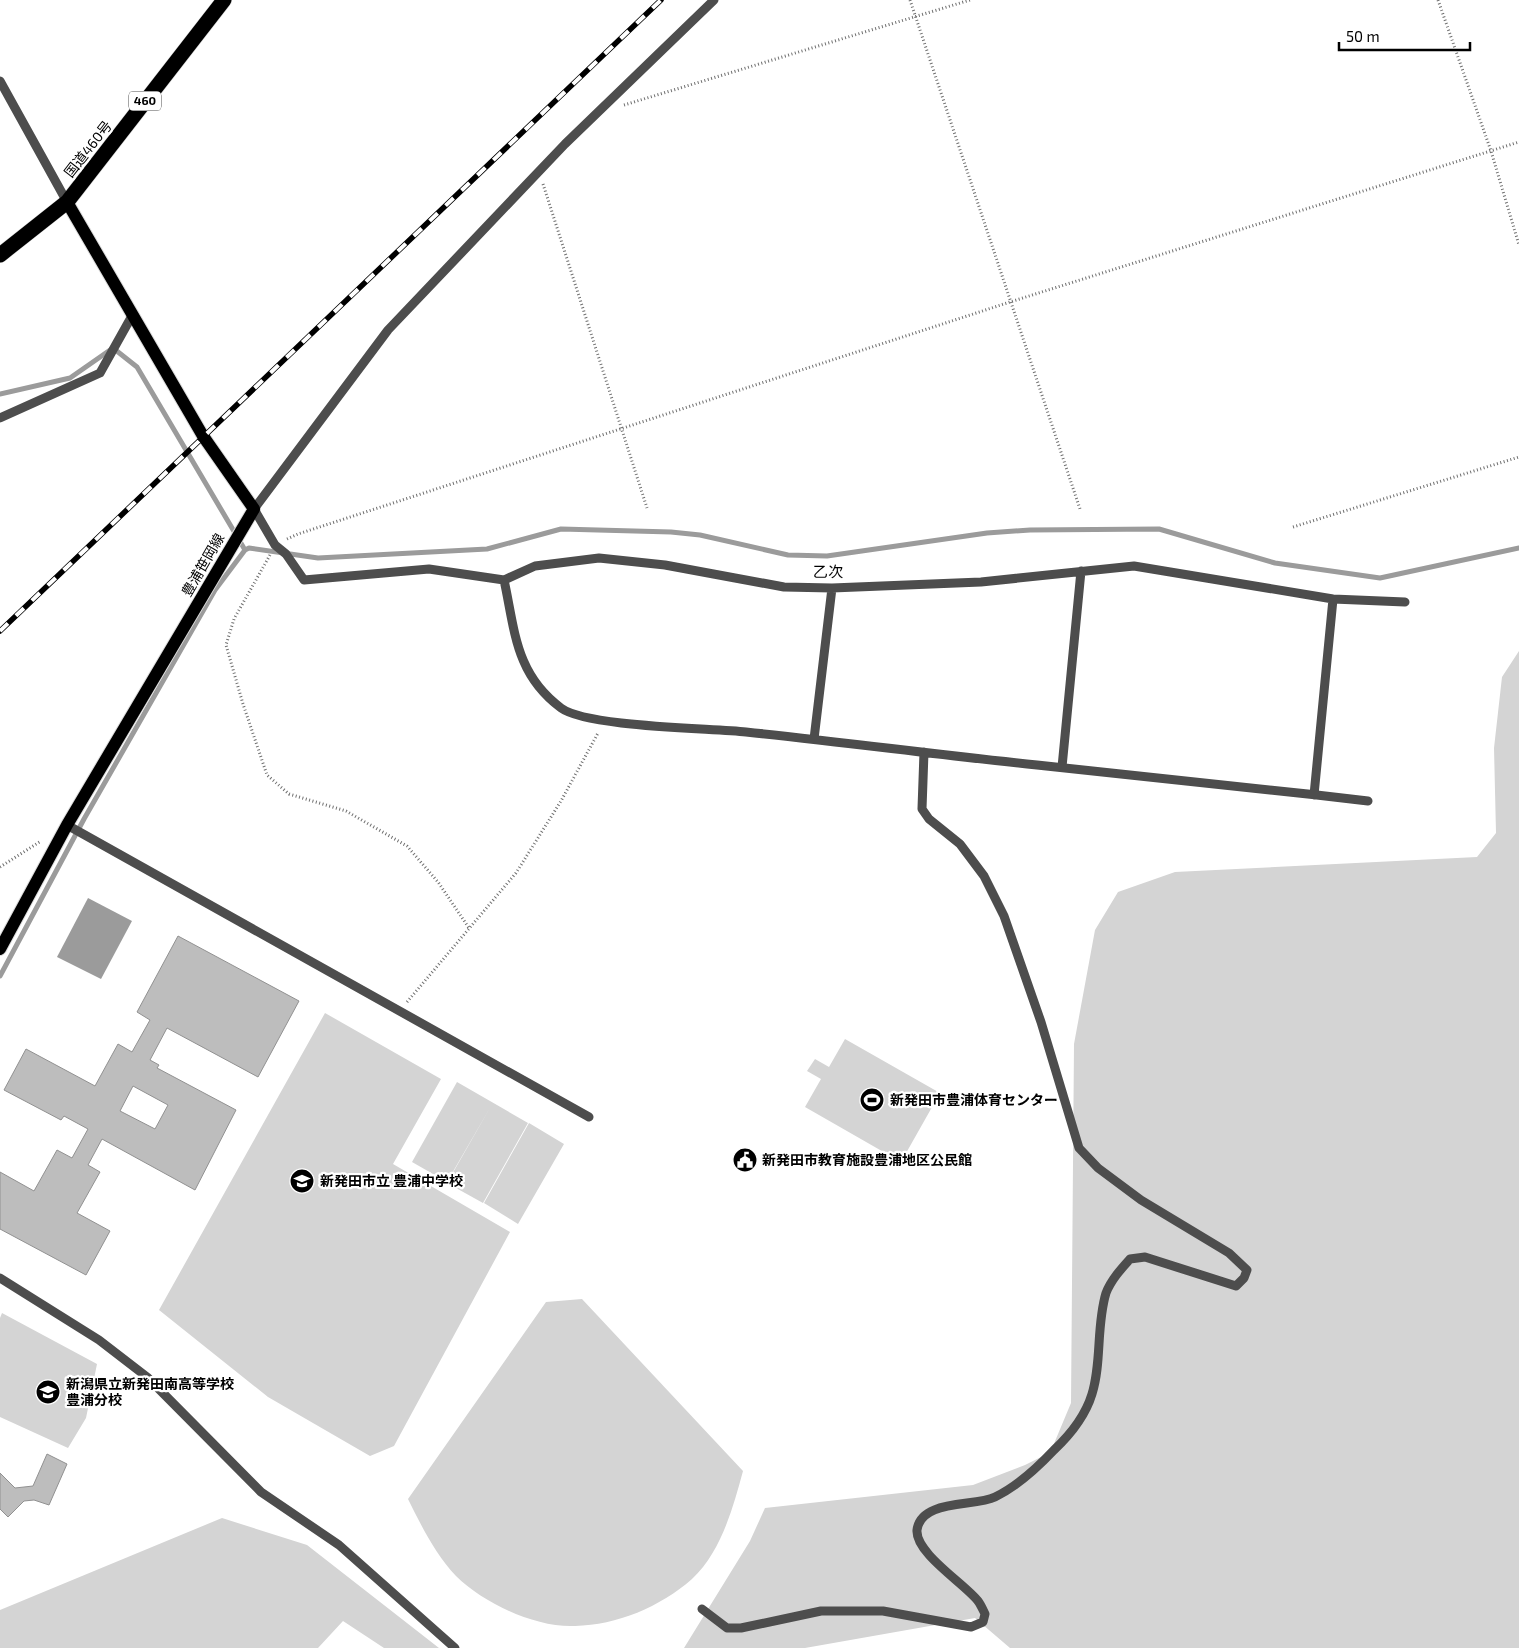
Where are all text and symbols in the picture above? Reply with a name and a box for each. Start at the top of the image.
scale bar [1339,20,1470,52]
text: 50 m [1346,27,1380,45]
road number: 460 [129,92,161,110]
street label: 国道460号 [60,117,115,180]
street label: 豊浦笹岡線 [178,530,227,599]
district label: 乙次 [813,562,843,580]
sports icon: 新発田市豊浦体育センター [859,1087,885,1113]
place label: 新発田市豊浦体育センター [890,1091,1058,1108]
public building icon: 新発田市教育施設豊浦地区公民館 [732,1147,758,1173]
place label: 新発田市教育施設豊浦地区公民館 [762,1151,972,1168]
school or university icon: 新発田市立 豊浦中学校 [289,1168,315,1194]
place label: 新発田市立 豊浦中学校 [320,1172,463,1189]
place label: 新潟県立新発田南高等学校 豊浦分校 [66,1375,234,1408]
school or university icon: 新潟県立新発田南高等学校 豊浦分校 [35,1379,61,1405]

